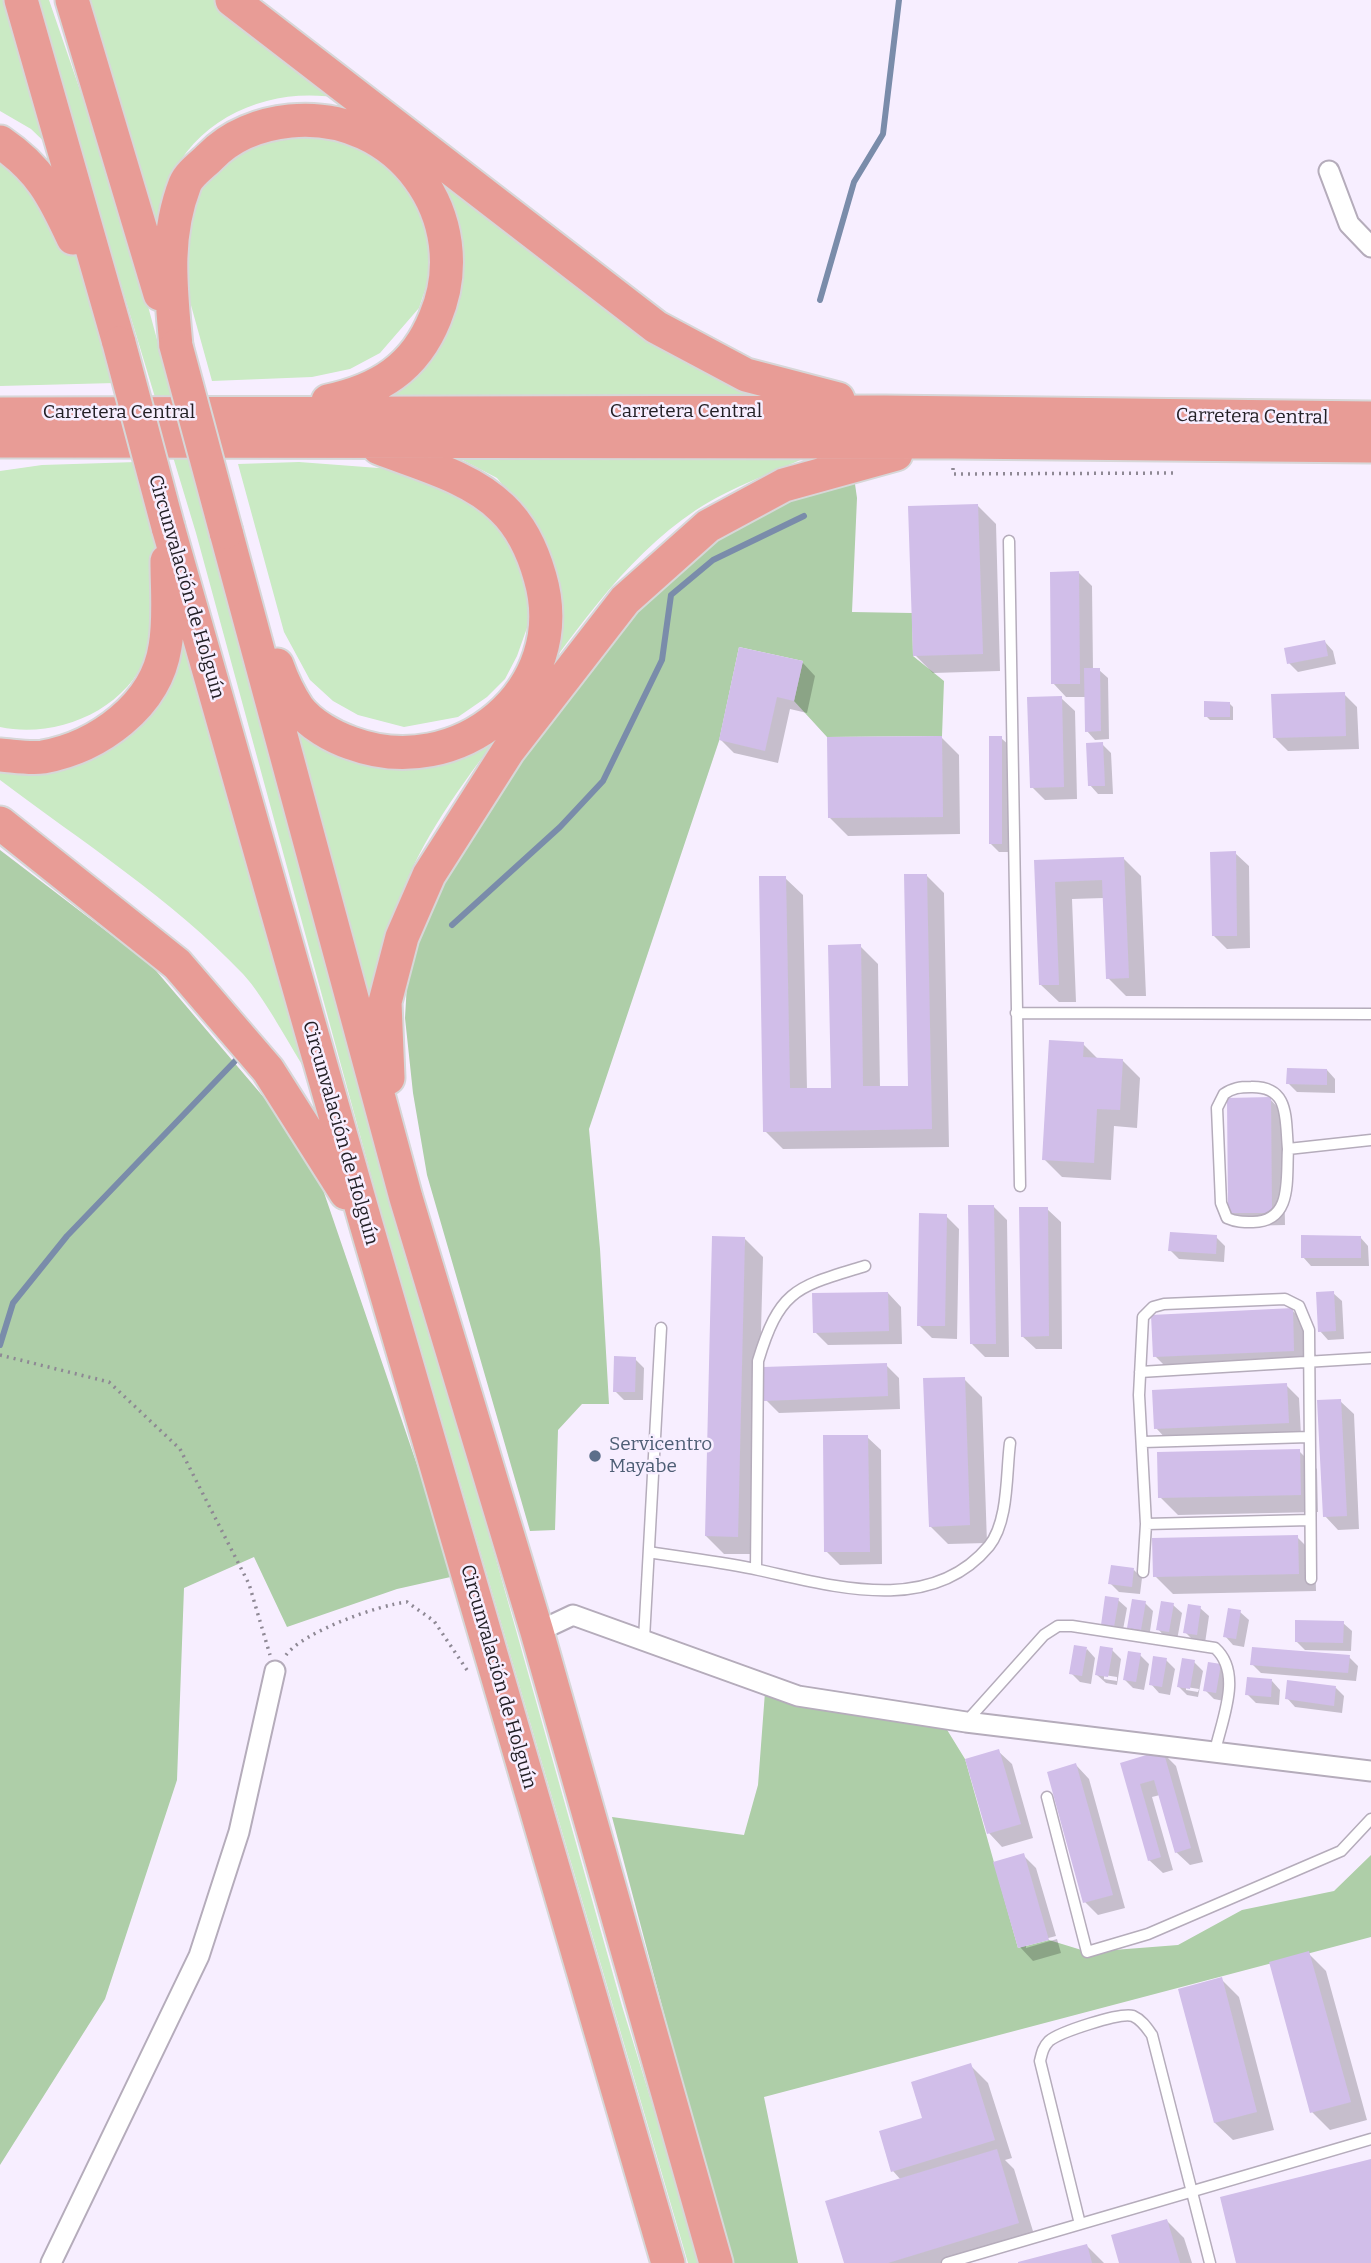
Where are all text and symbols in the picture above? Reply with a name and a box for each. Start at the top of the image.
street label: Carretera Central [610,401,762,423]
street label: Carretera Central [43,402,195,424]
street label: Carretera Central [1176,404,1328,430]
street label: Circunvalación de Holguín [143,472,229,702]
street label: Circunvalación de Holguín [297,1018,383,1248]
place label: Servicentro Mayabe [609,1434,712,1478]
marker: Servicentro Mayabe [587,1448,603,1464]
street label: Circunvalación de Holguín [455,1562,541,1792]

